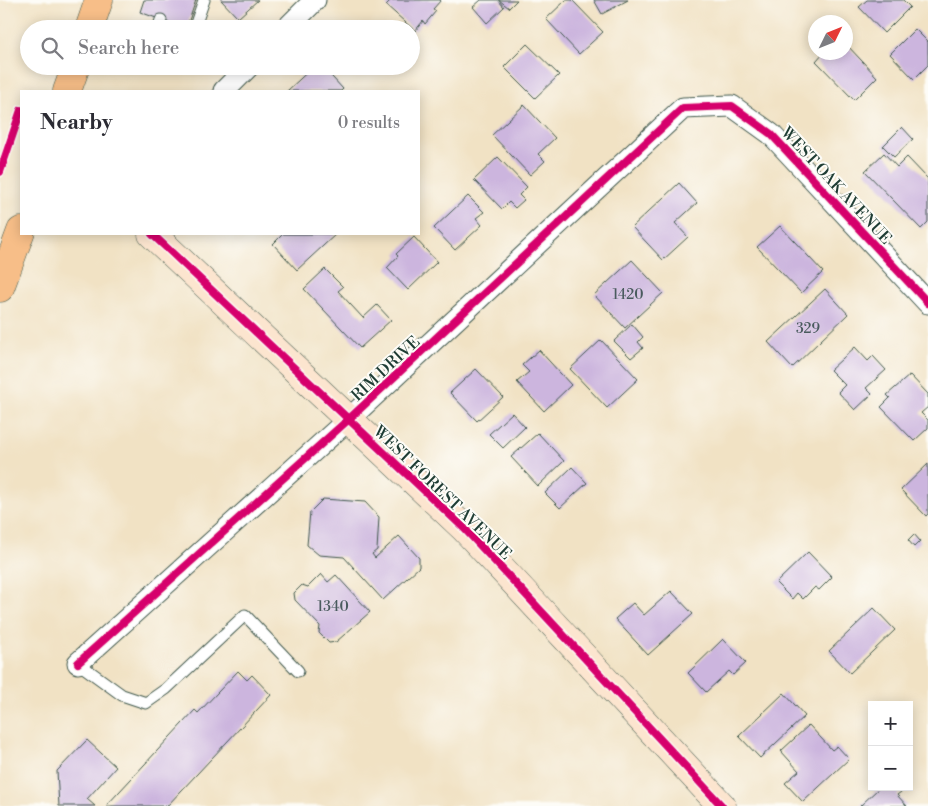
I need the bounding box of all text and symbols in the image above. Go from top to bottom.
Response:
north arrow [808,15,853,60]
search box [20,20,420,75]
icon: search [38,34,66,62]
text: Search here [78,36,179,60]
text: Nearby [40,110,113,136]
text: 0 results [338,113,400,133]
street label: WEST OAK AVENUE [776,122,896,249]
house number: 1420 [612,286,644,304]
house number: 329 [796,320,820,338]
street label: RIM DRIVE [347,332,424,406]
street label: WEST FOREST AVENUE [368,421,516,564]
house number: 1340 [317,598,349,616]
map controls [868,701,913,791]
button: + [868,701,913,746]
button: − [868,746,913,791]

